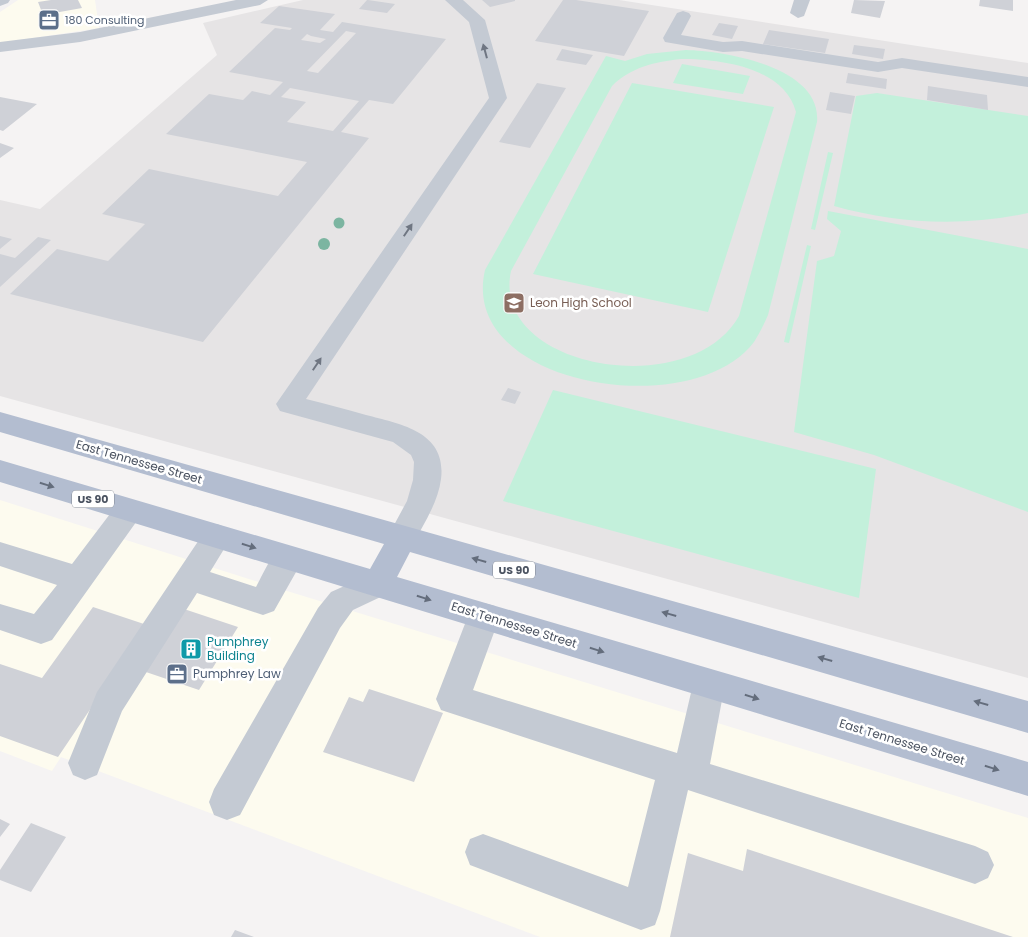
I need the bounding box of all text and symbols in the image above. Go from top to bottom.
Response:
office icon: 180 Consulting [37,8,61,32]
place label: 180 Consulting [65,12,145,28]
one-way arrow [481,44,489,59]
one-way arrow [403,223,413,236]
school or university icon: Leon High School [502,291,526,315]
place label: Leon High School [530,294,632,311]
one-way arrow [312,357,322,371]
street label: East Tennessee Street [74,435,204,488]
one-way arrow [39,481,54,489]
road number: US 90 [72,490,114,508]
one-way arrow [242,542,257,550]
one-way arrow [471,555,486,563]
road number: US 90 [493,562,535,578]
one-way arrow [417,595,432,603]
street label: East Tennessee Street [449,597,579,652]
one-way arrow [661,610,676,618]
place label: Pumphrey Building [207,633,269,664]
building icon: Pumphrey Building [179,637,203,661]
one-way arrow [589,647,604,655]
one-way arrow [817,654,832,662]
office icon: Pumphrey Law [165,662,189,686]
place label: Pumphrey Law [193,665,281,682]
one-way arrow [745,693,760,701]
one-way arrow [974,699,989,707]
street label: East Tennessee Street [837,714,967,769]
one-way arrow [984,765,999,773]

